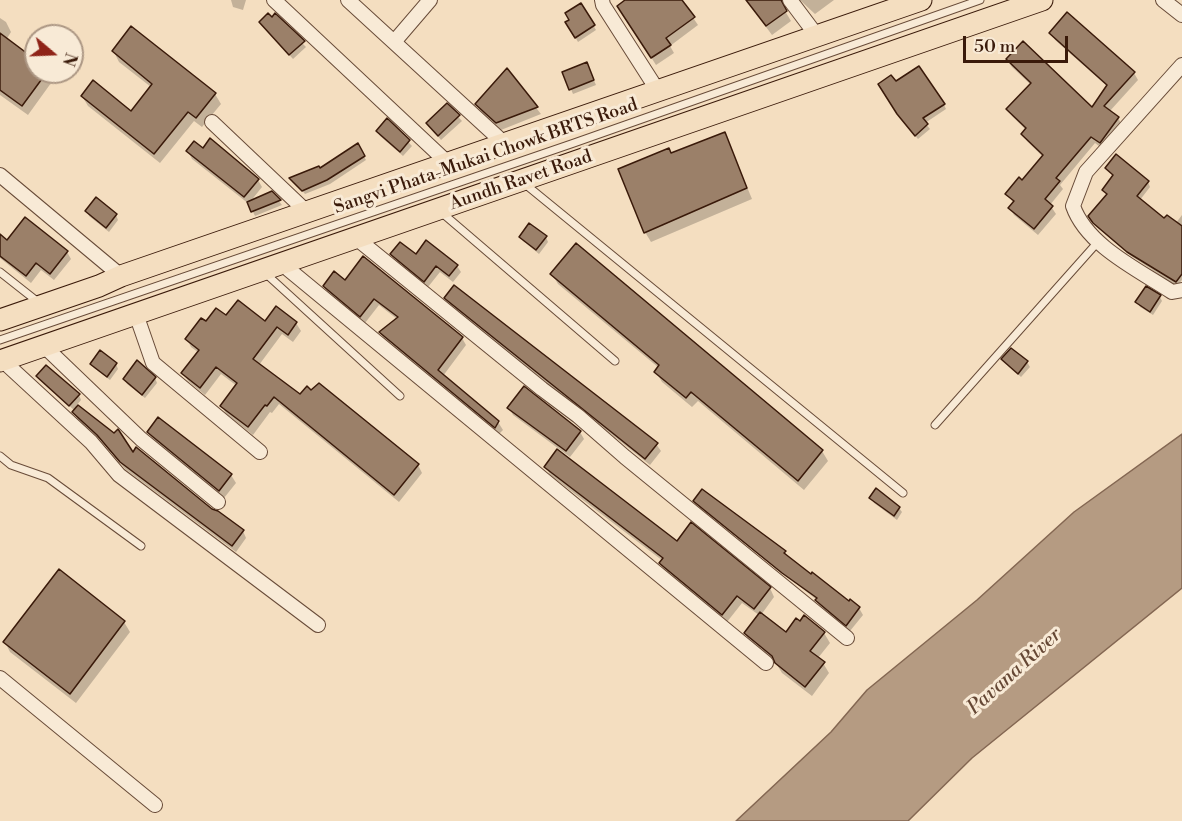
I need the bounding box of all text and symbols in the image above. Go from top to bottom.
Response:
north arrow [24,24,84,84]
scale bar [966,24,1071,62]
text: 50 m [974,35,1015,58]
text: N [58,50,81,68]
street label: Sangvi Phata-Mukai Chowk BRTS Road [331,95,641,219]
street label: Aundh Ravet Road [447,146,595,216]
water label: Pavana River [963,624,1067,720]

